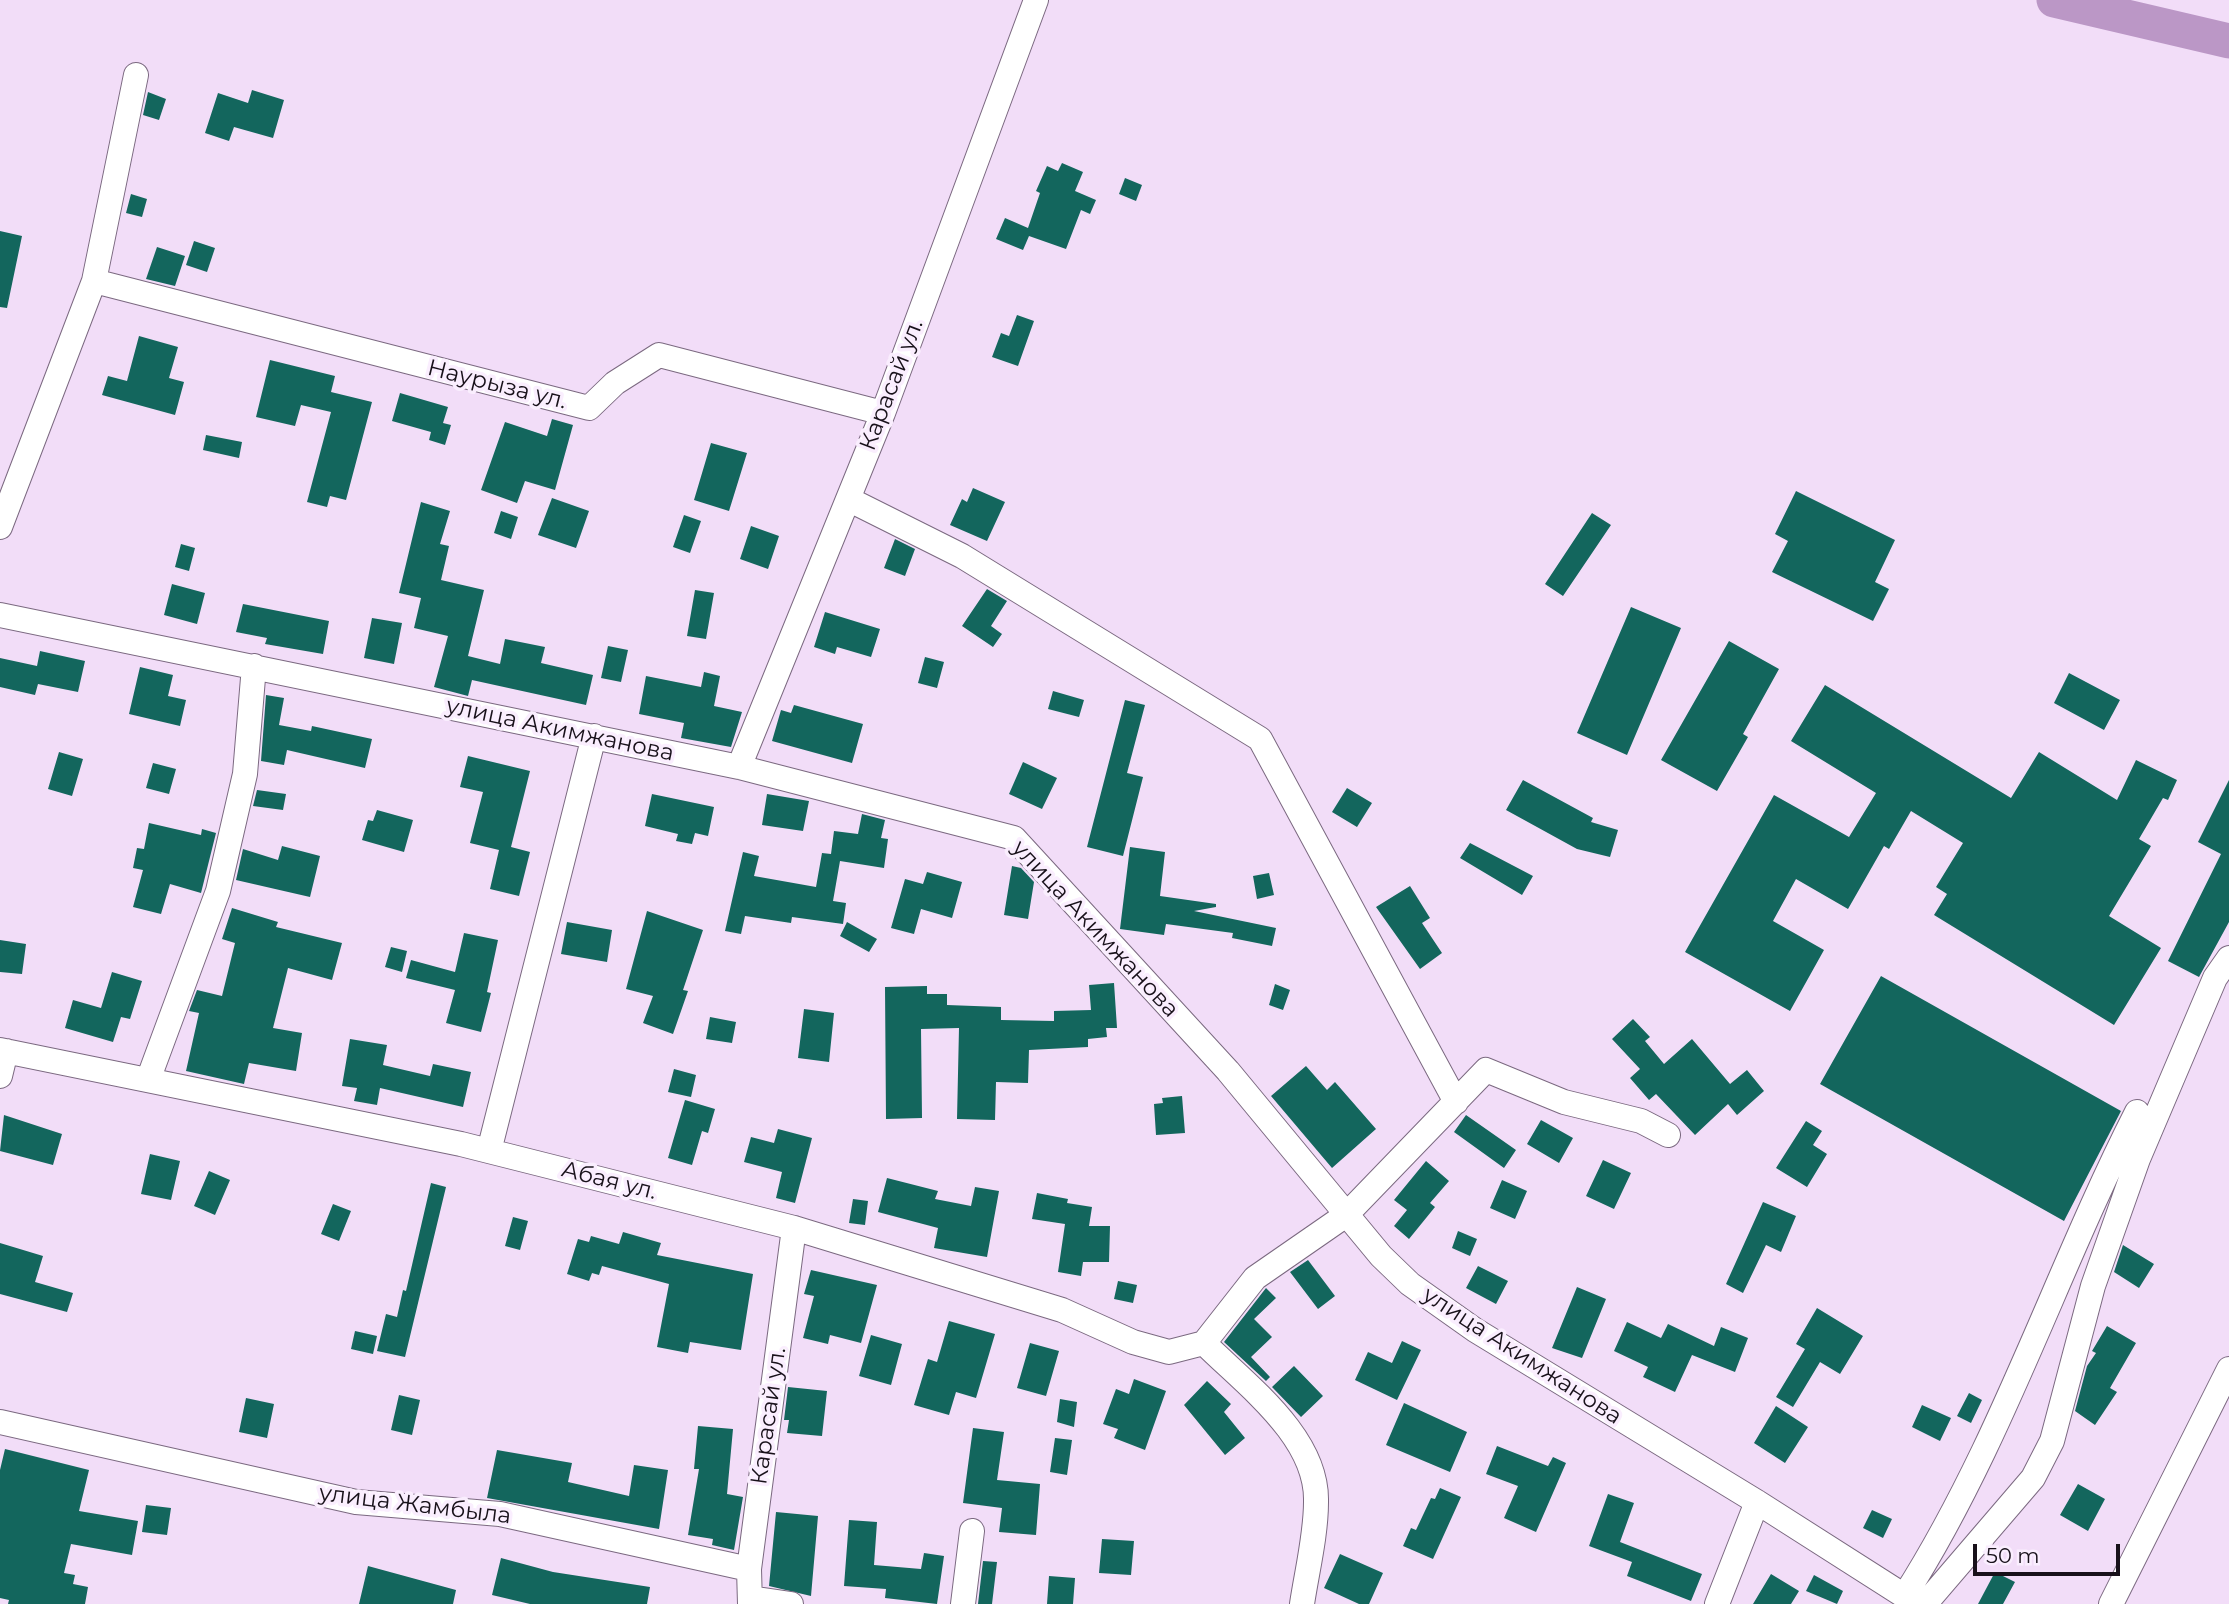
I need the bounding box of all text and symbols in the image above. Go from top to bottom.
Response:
street label: Карасай ул. [854,316,930,454]
street label: Наурыза ул. [425,354,569,416]
street label: улица Акимжанова [444,692,676,768]
street label: улица Акимжанова [1006,835,1184,1023]
street label: Абая ул. [559,1156,659,1206]
street label: улица Акимжанова [1417,1281,1627,1431]
street label: Карасай ул. [746,1346,792,1486]
street label: улица Жамбыла [317,1480,513,1530]
scale bar [1977,1530,2124,1574]
text: 50 m [1986,1543,2040,1568]

